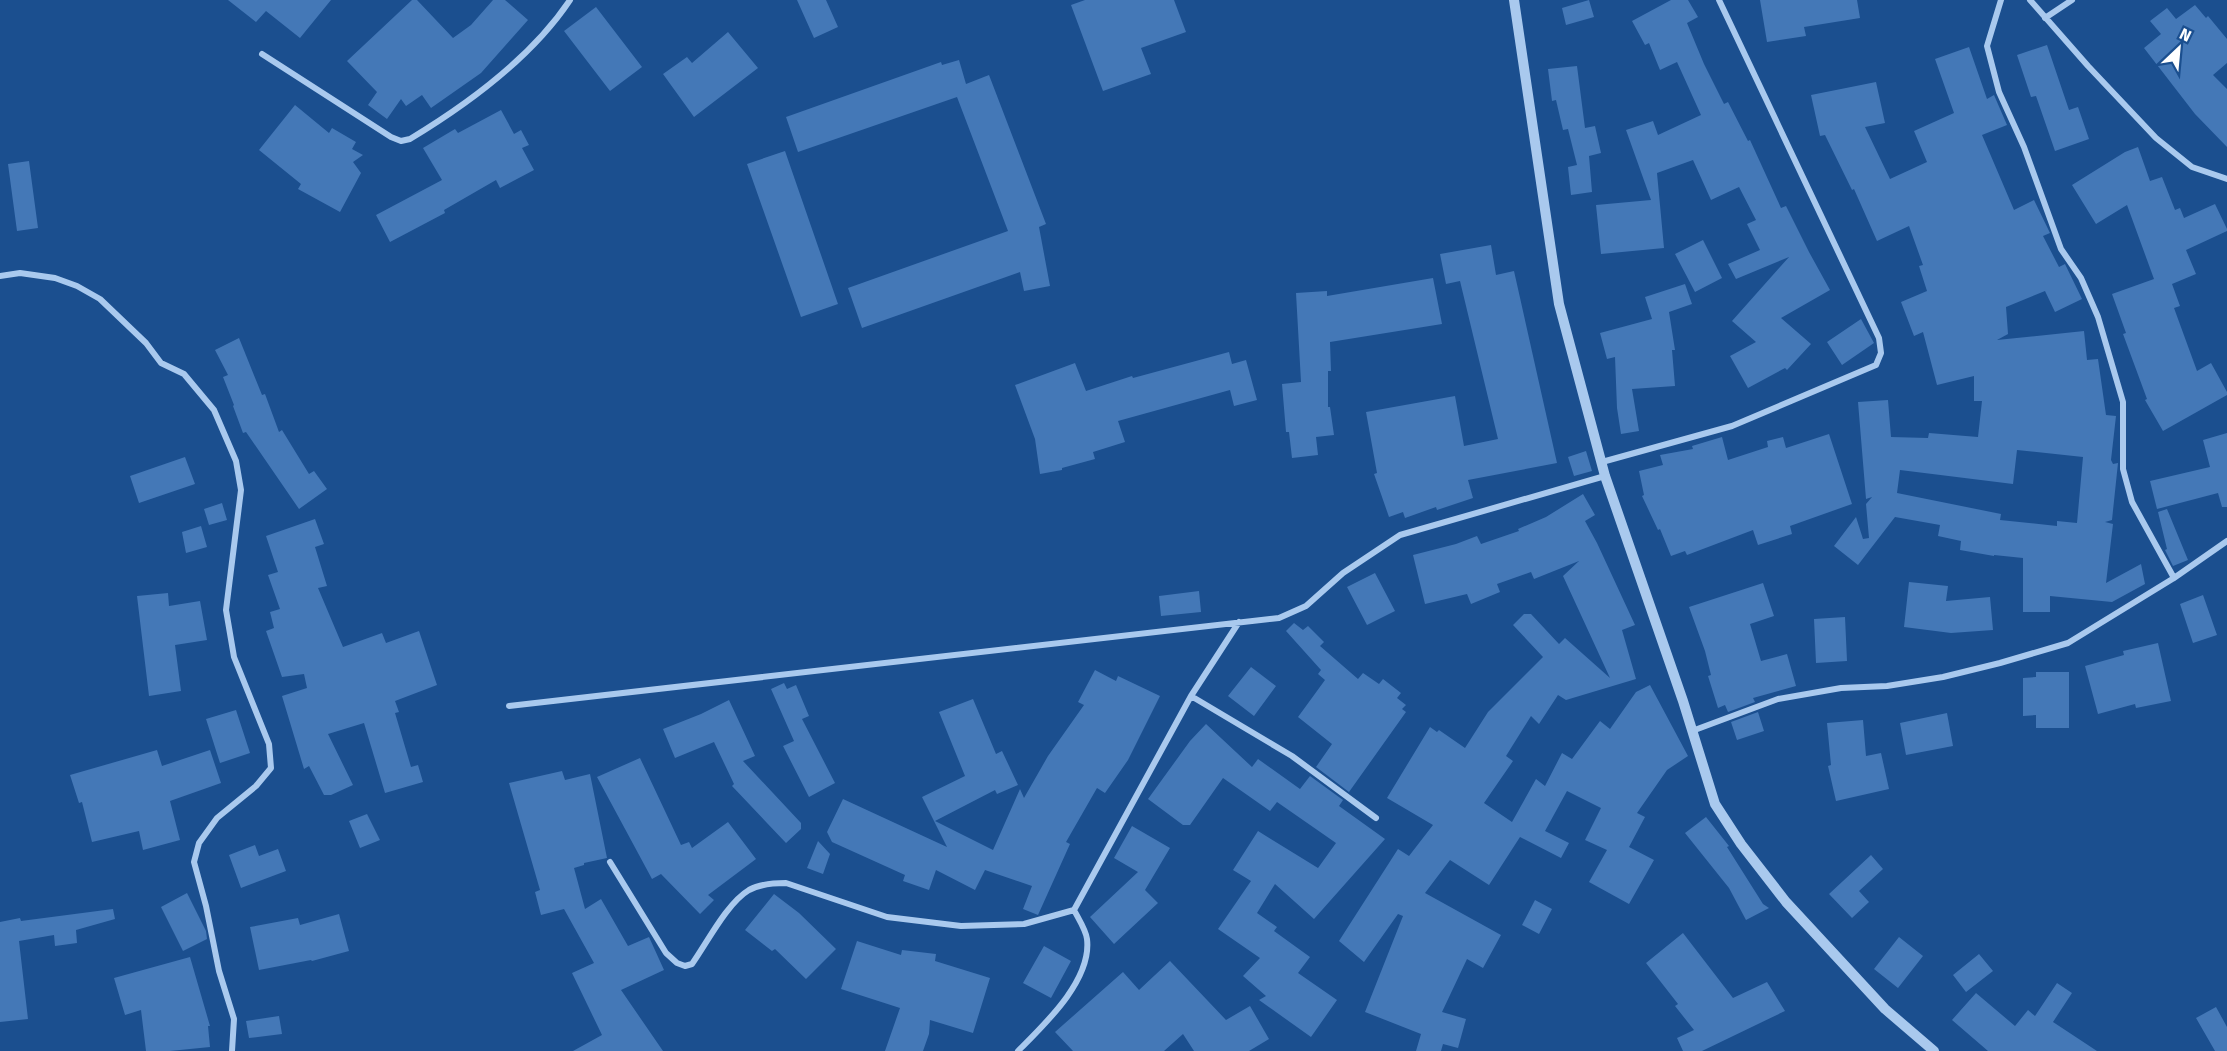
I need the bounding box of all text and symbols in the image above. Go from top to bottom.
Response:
north arrow [2149,18,2209,78]
text: N [2176,24,2194,46]

